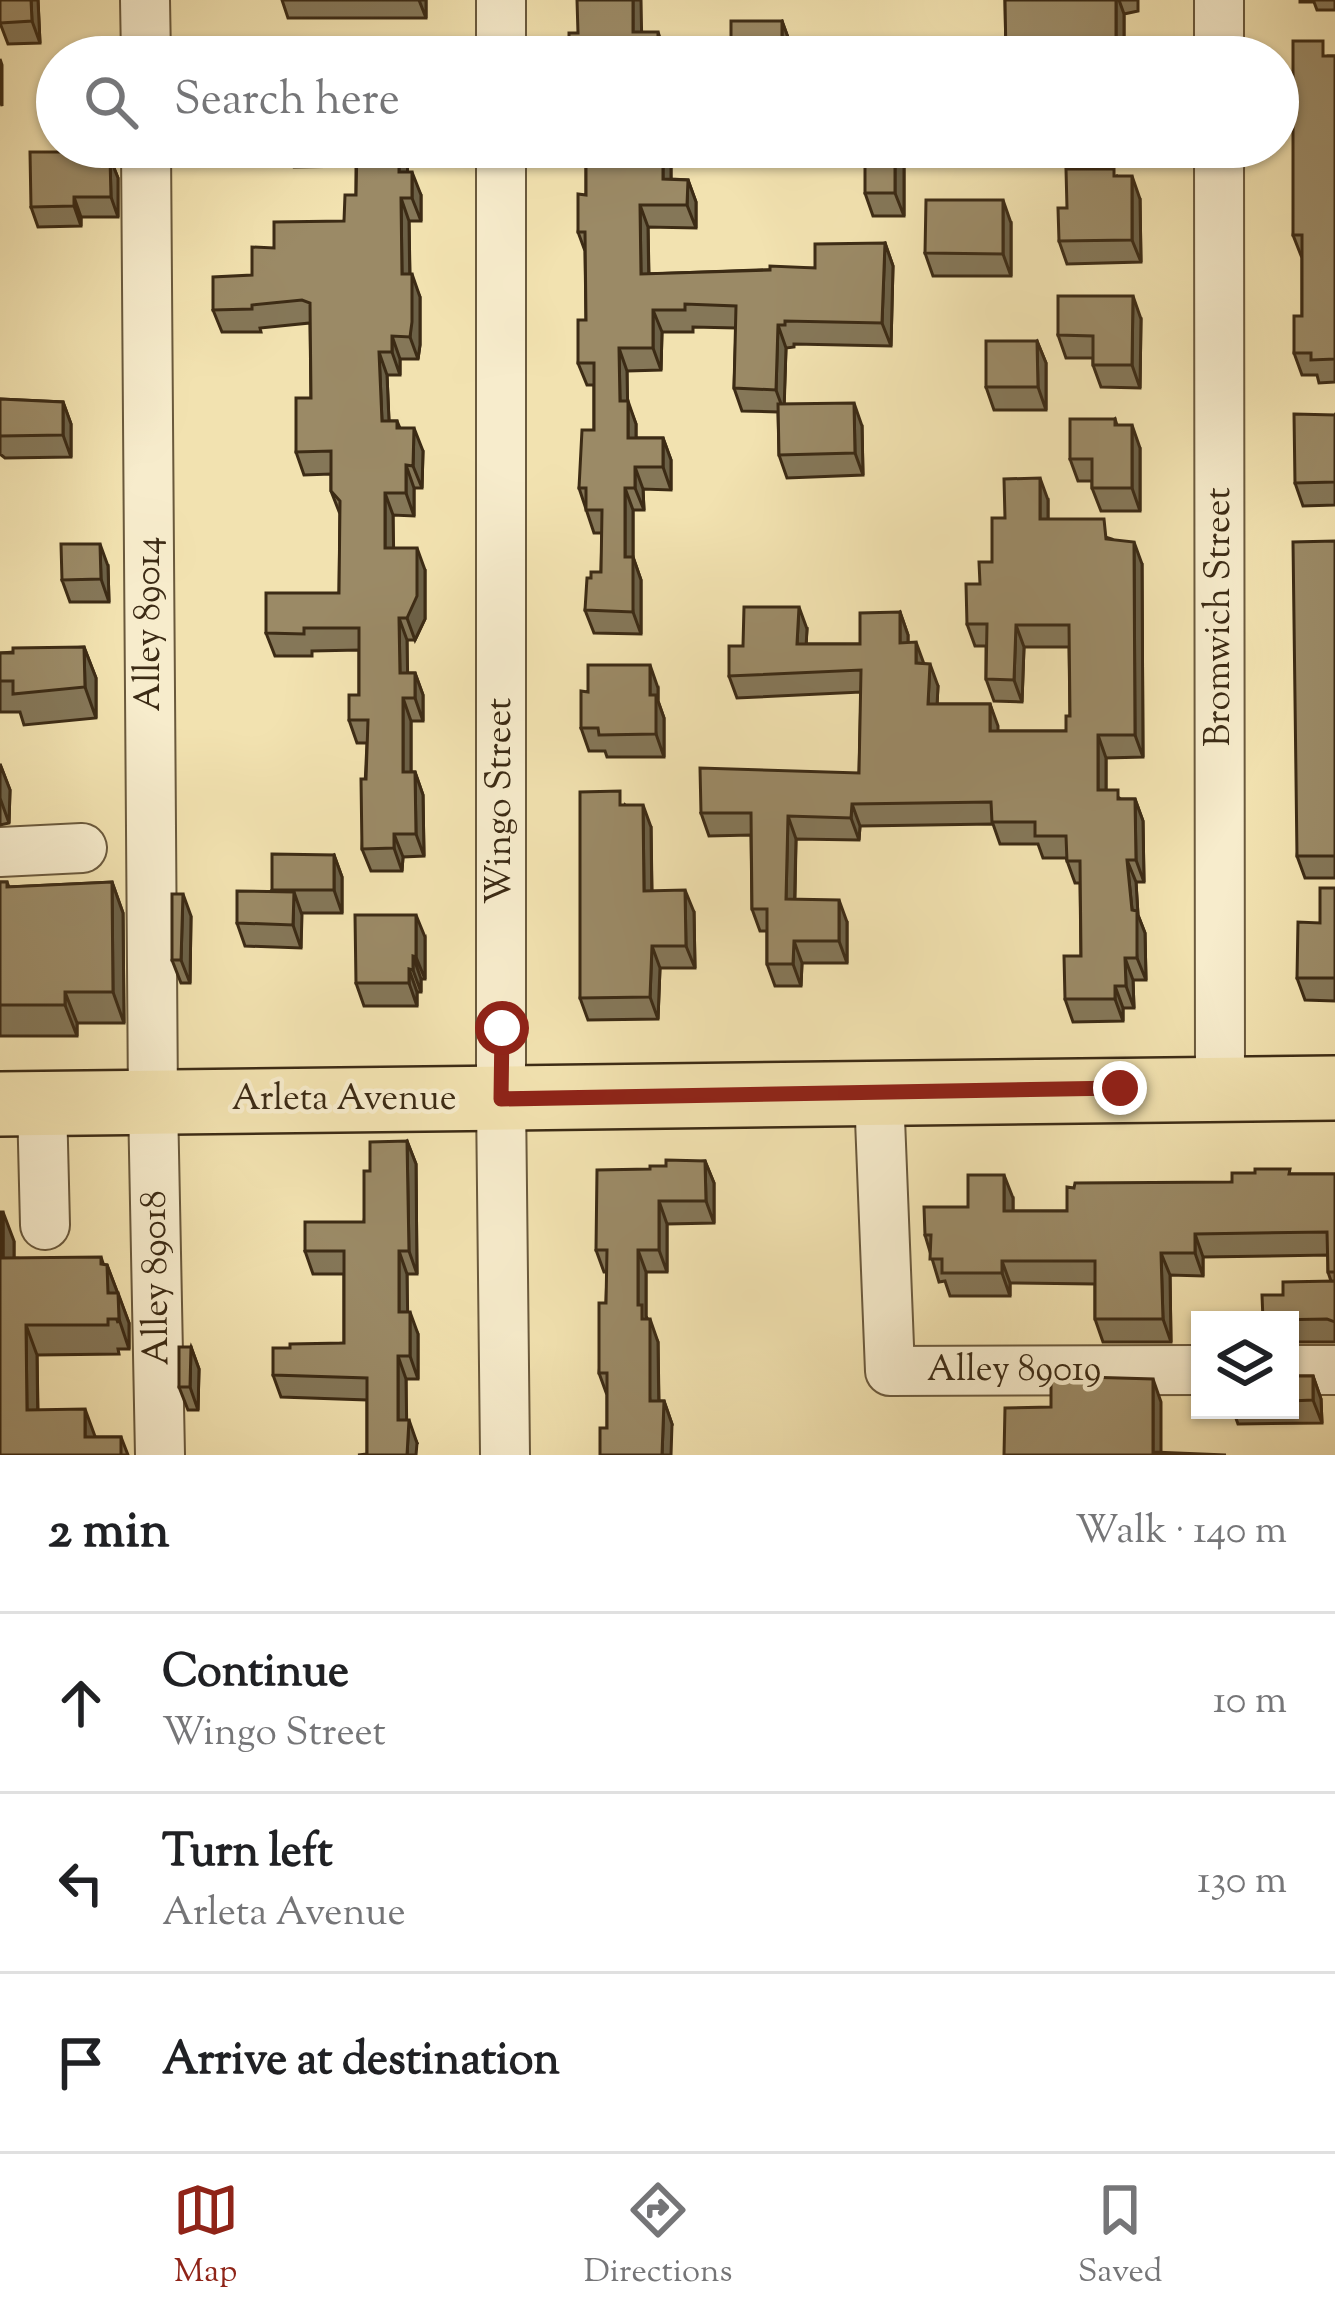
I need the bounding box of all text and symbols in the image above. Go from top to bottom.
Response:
search box [36,36,1299,168]
icon: search [78,69,144,135]
text: Search here [174,70,400,135]
street label: Bromwich Street [1194,487,1246,747]
street label: Alley 89014 [124,536,176,712]
street label: Wingo Street [475,698,527,904]
route start [475,1001,529,1055]
route end [1093,1061,1147,1115]
street label: Arleta Avenue [232,1074,456,1126]
street label: Alley 89018 [129,1190,185,1366]
map controls [1191,1311,1299,1419]
button: layers [1191,1311,1299,1419]
street label: Alley 89019 [927,1345,1101,1397]
text: 2 min [48,1497,170,1570]
text: Walk · 140 m [1075,1505,1287,1561]
text: Continue [162,1642,349,1707]
icon: ahead [48,1670,114,1736]
text: 10 m [1213,1675,1287,1731]
text: Wingo Street [162,1707,386,1763]
text: Turn left [162,1822,333,1887]
icon: left [48,1850,114,1916]
text: 130 m [1197,1855,1287,1911]
text: Arleta Avenue [162,1887,406,1943]
icon: arrive [48,2030,114,2096]
text: Arrive at destination [162,2030,560,2095]
tab: Map [173,2177,239,2297]
tab: Directions [584,2177,733,2297]
tab: Saved [1078,2177,1162,2297]

